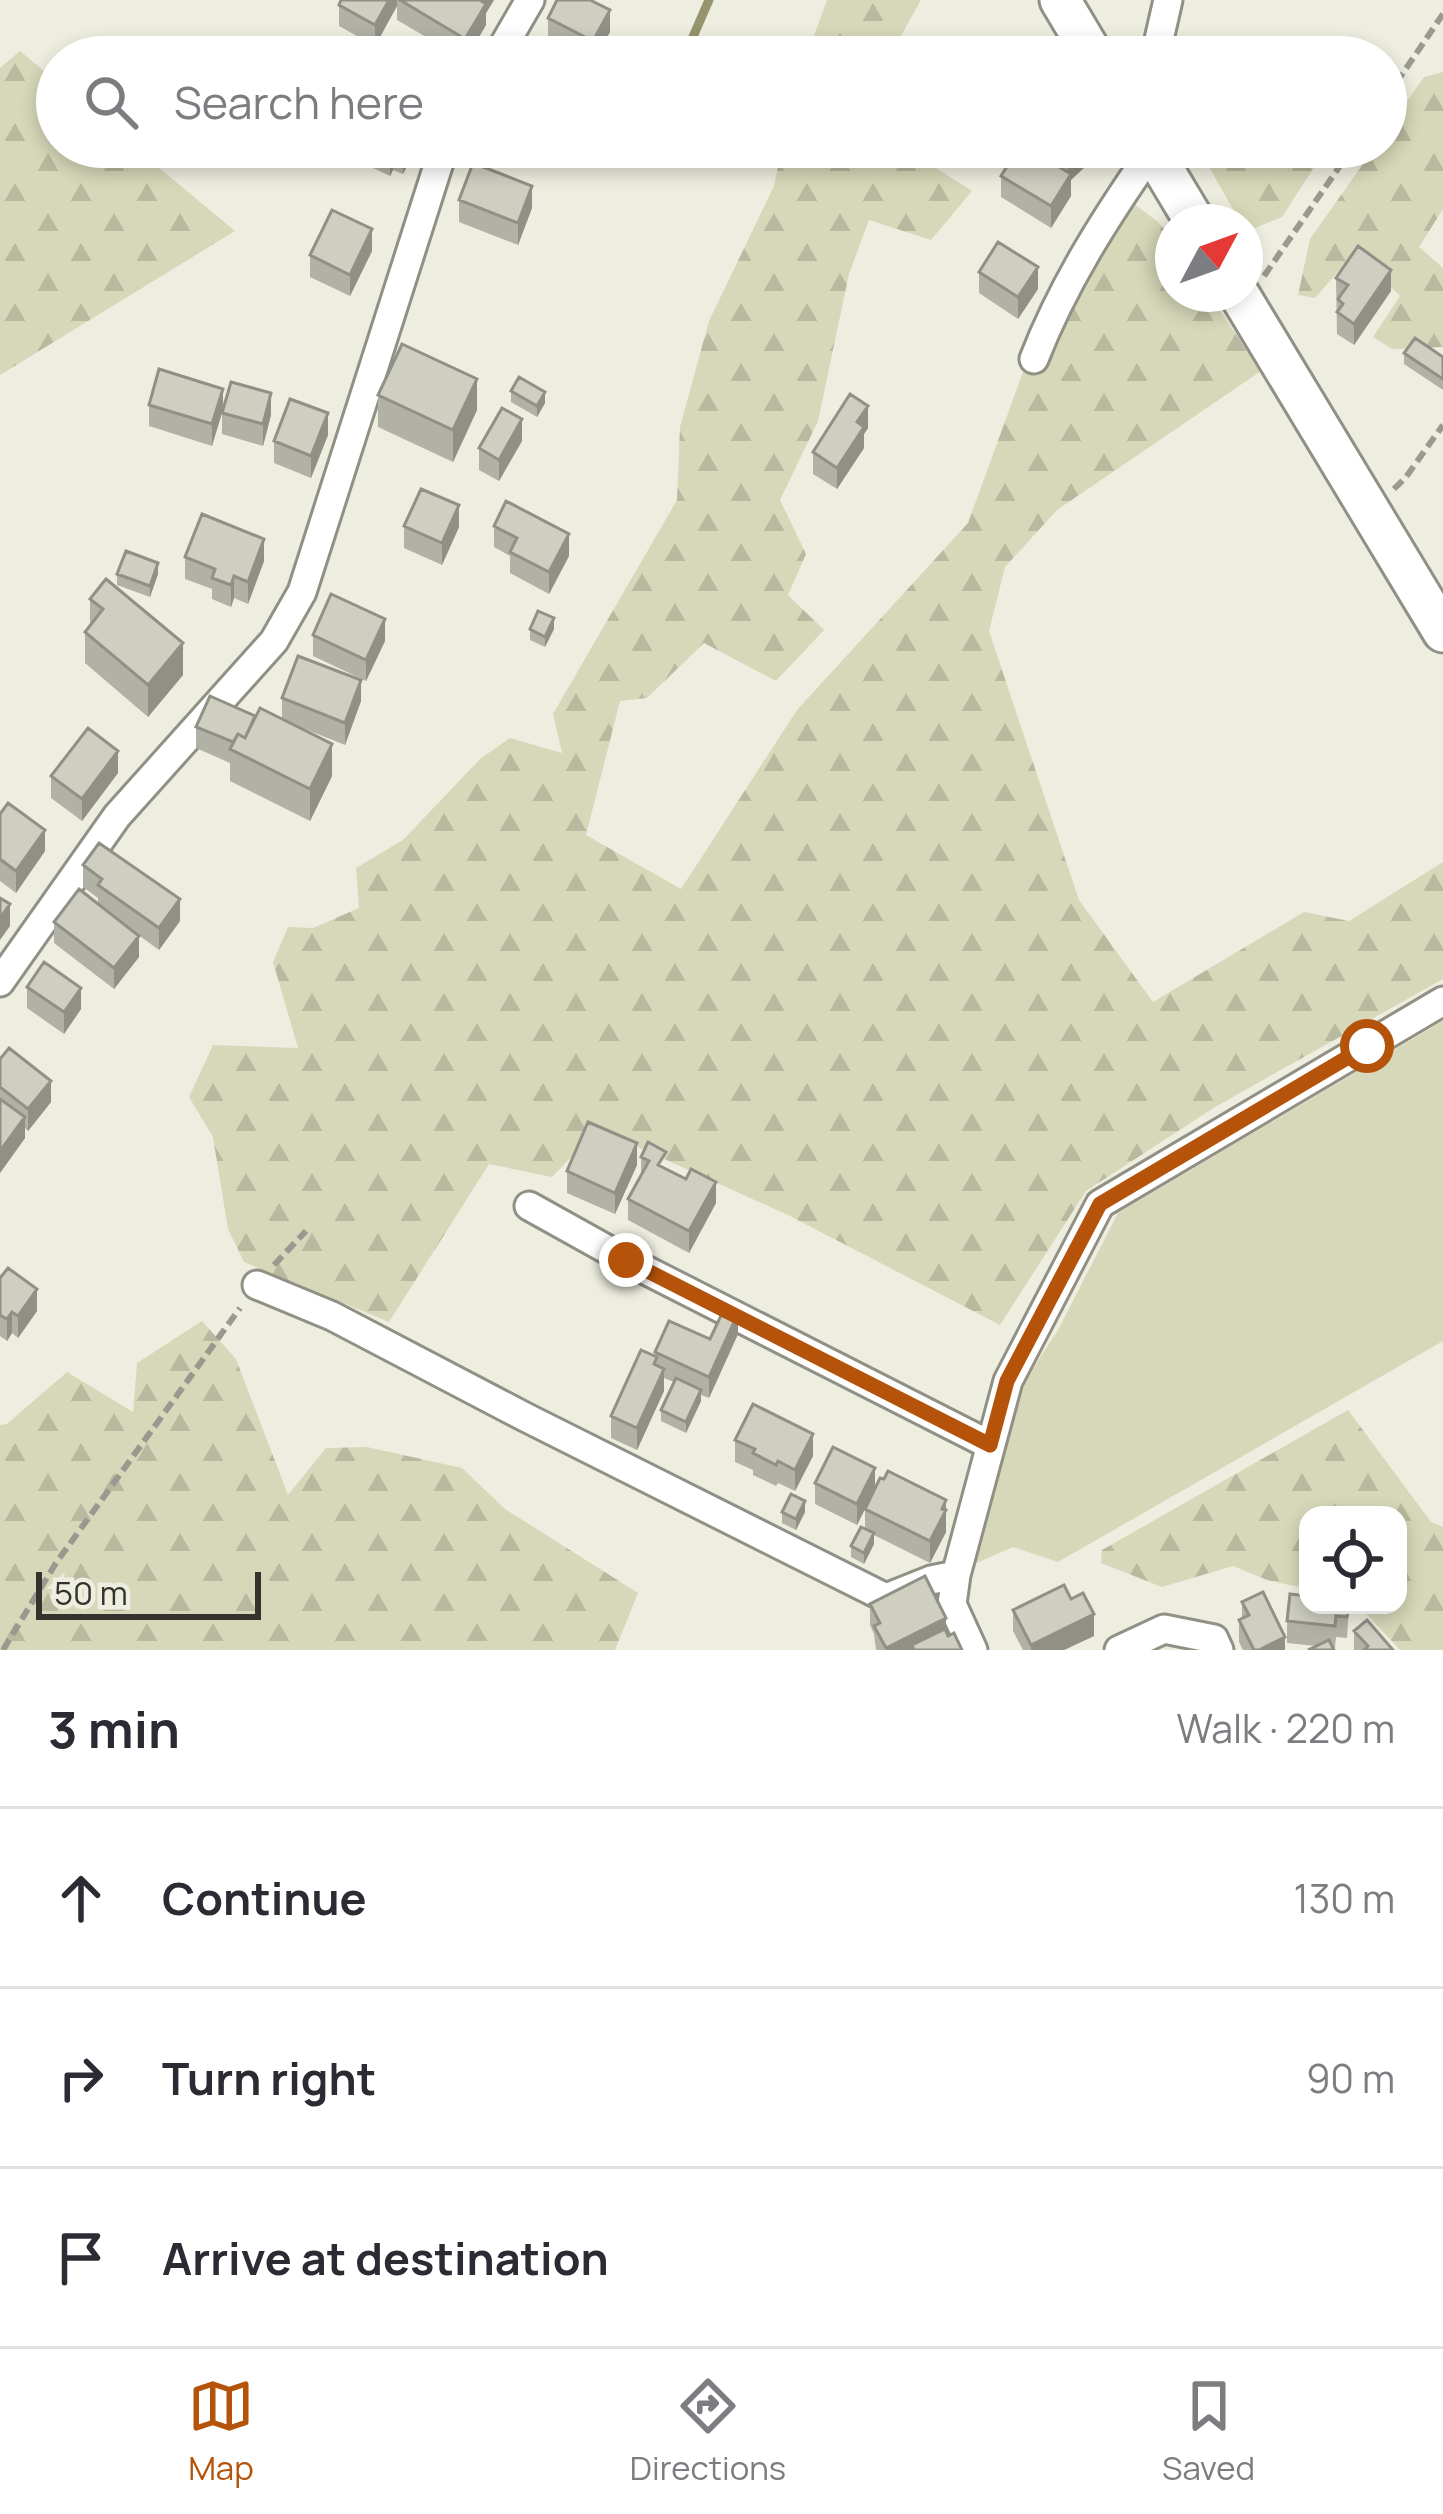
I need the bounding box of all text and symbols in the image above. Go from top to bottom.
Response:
search box [36,36,1407,168]
icon: search [78,69,144,135]
text: Search here [174,71,424,133]
north arrow [1155,204,1263,312]
route start [1340,1019,1394,1073]
route end [599,1233,653,1287]
map controls [1299,1506,1407,1614]
button: locate [1299,1506,1407,1614]
scale bar [36,1566,261,1619]
text: 50 m [54,1570,128,1615]
text: 3 min [48,1694,180,1763]
text: Walk · 220 m [1177,1701,1395,1755]
icon: ahead [48,1865,114,1931]
text: Continue [162,1867,367,1929]
text: 130 m [1294,1871,1395,1925]
icon: right [48,2045,114,2111]
text: Turn right [162,2047,376,2109]
text: 90 m [1306,2051,1395,2105]
icon: arrive [48,2225,114,2291]
text: Arrive at destination [162,2227,609,2289]
tab: Map [188,2373,254,2490]
tab: Directions [630,2373,786,2490]
tab: Saved [1162,2373,1255,2490]

